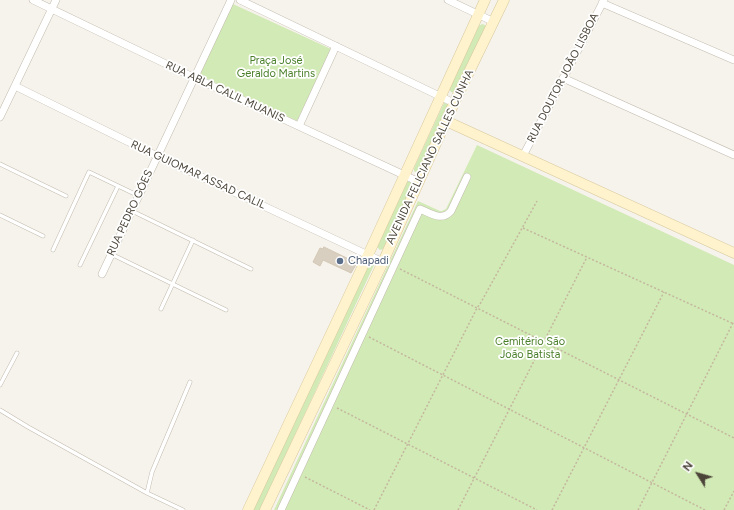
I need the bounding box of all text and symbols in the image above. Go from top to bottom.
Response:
street label: RUA DOUTOR JOÃO LISBOA [524,11,602,145]
park label: Praça José Geraldo Martins [237,54,315,80]
street label: RUA ABLA CALIL MUANIS [163,59,287,125]
street label: AVENIDA FELICIANO SALLES CUNHA [384,68,476,246]
street label: RUA GUIOMAR ASSAD CALIL [128,138,268,212]
street label: RUA PEDRO GÓES [104,168,156,258]
place label: Chapadi [348,254,389,268]
marker: Chapadi [335,256,345,266]
park label: Cemitério São João Batista [495,335,565,361]
north arrow [678,454,718,494]
text: N [680,459,696,474]

